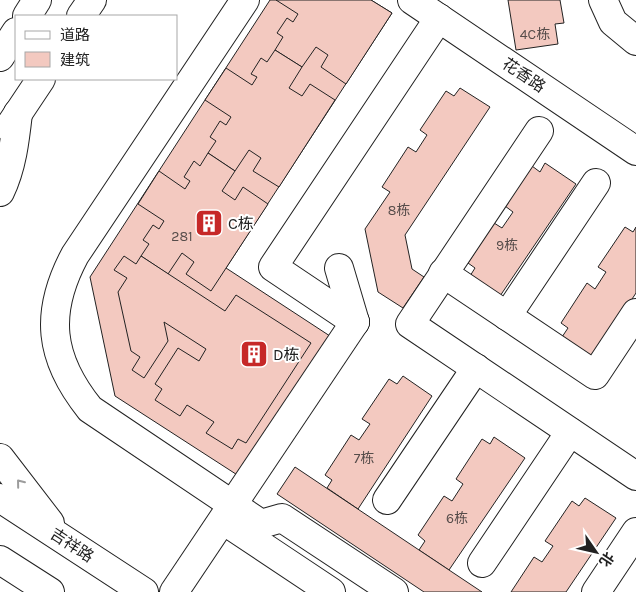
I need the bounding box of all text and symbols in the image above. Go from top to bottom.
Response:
legend [15,15,178,80]
text: 道路 [60,26,90,44]
house number: 4C栋 [520,26,550,43]
text: 建筑 [60,51,90,69]
street label: 花香路 [499,54,549,96]
house number: 8栋 [388,202,410,219]
building icon: C栋 [194,208,224,238]
place label: C栋 [228,214,254,233]
house number: 281 [171,228,193,245]
house number: 9栋 [496,237,518,254]
building icon: D栋 [239,339,269,369]
place label: D栋 [273,345,300,364]
house number: 7栋 [354,450,374,467]
one-way arrow [18,480,26,489]
house number: 6栋 [446,510,468,527]
street label: 吉祥路 [47,524,97,566]
north arrow [571,527,621,577]
text: 北 [595,548,617,570]

